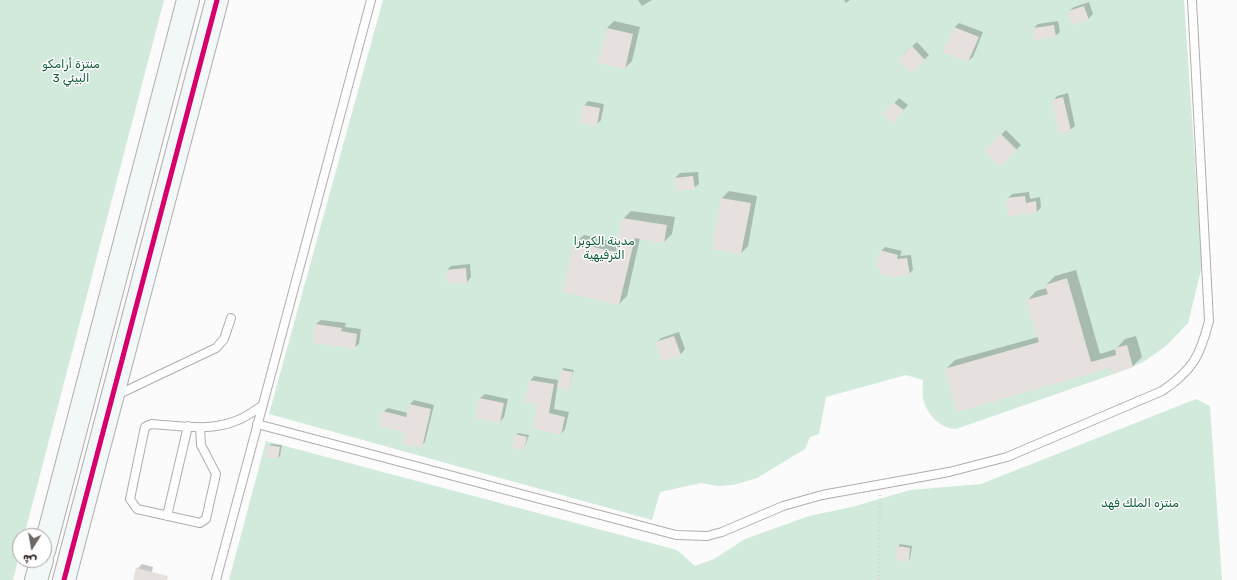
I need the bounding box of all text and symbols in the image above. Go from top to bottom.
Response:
park label: منتزة أرامكو البيئي 3 [42,58,100,86]
park label: مدينة الكوبرا الترفيهية [573,235,635,263]
park label: منتزه الملك فهد [1101,497,1179,511]
north arrow [12,528,52,568]
text: ش [22,552,38,567]

